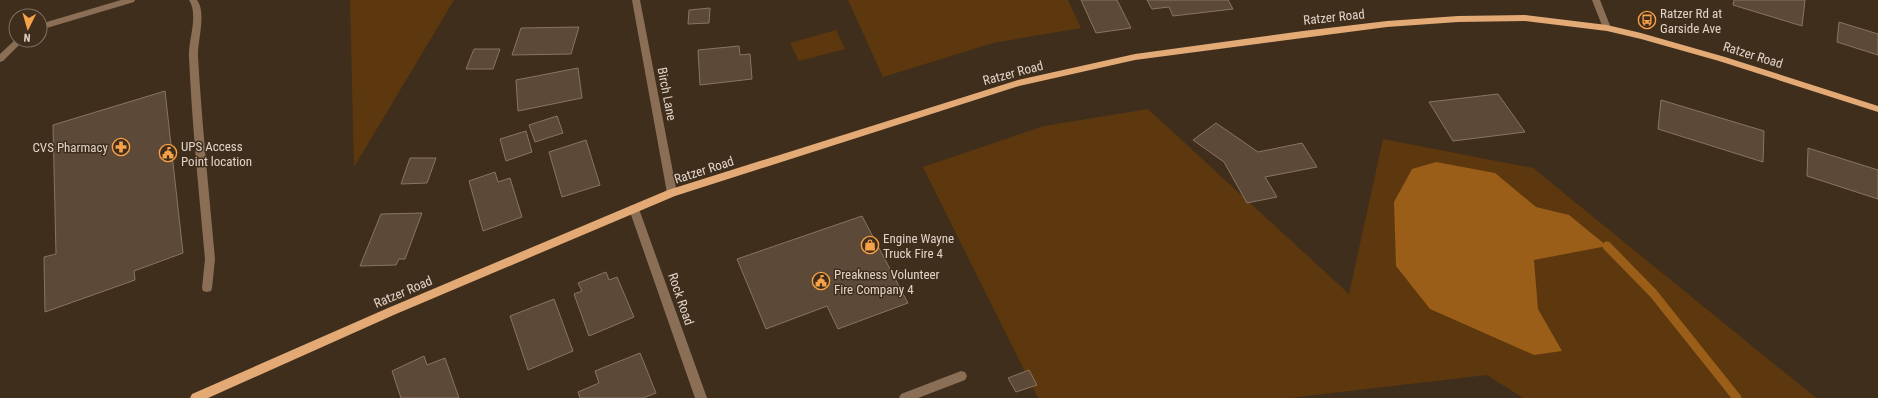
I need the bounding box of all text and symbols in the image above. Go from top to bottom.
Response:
street label: Ratzer Road [1303,6,1365,28]
place label: Ratzer Rd at Garside Ave [1660,6,1722,36]
north arrow [8,8,48,48]
bus stop icon: Ratzer Rd at Garside Ave [1637,10,1657,30]
text: N [23,31,31,44]
street label: Ratzer Road [1721,39,1785,71]
street label: Ratzer Road [981,58,1045,88]
street label: Birch Lane [654,66,680,122]
pharmacy icon: CVS Pharmacy [111,137,131,157]
place label: UPS Access Point location [181,139,252,169]
place label: CVS Pharmacy [33,140,109,155]
public building icon: UPS Access Point location [158,143,178,163]
street label: Ratzer Road [672,153,736,187]
place label: Engine Wayne Truck Fire 4 [883,231,954,261]
shop icon: Engine Wayne Truck Fire 4 [860,235,880,255]
place label: Preakness Volunteer Fire Company 4 [834,267,940,297]
street label: Rock Road [665,271,697,327]
public building icon: Preakness Volunteer Fire Company 4 [811,271,831,291]
street label: Ratzer Road [372,273,434,311]

